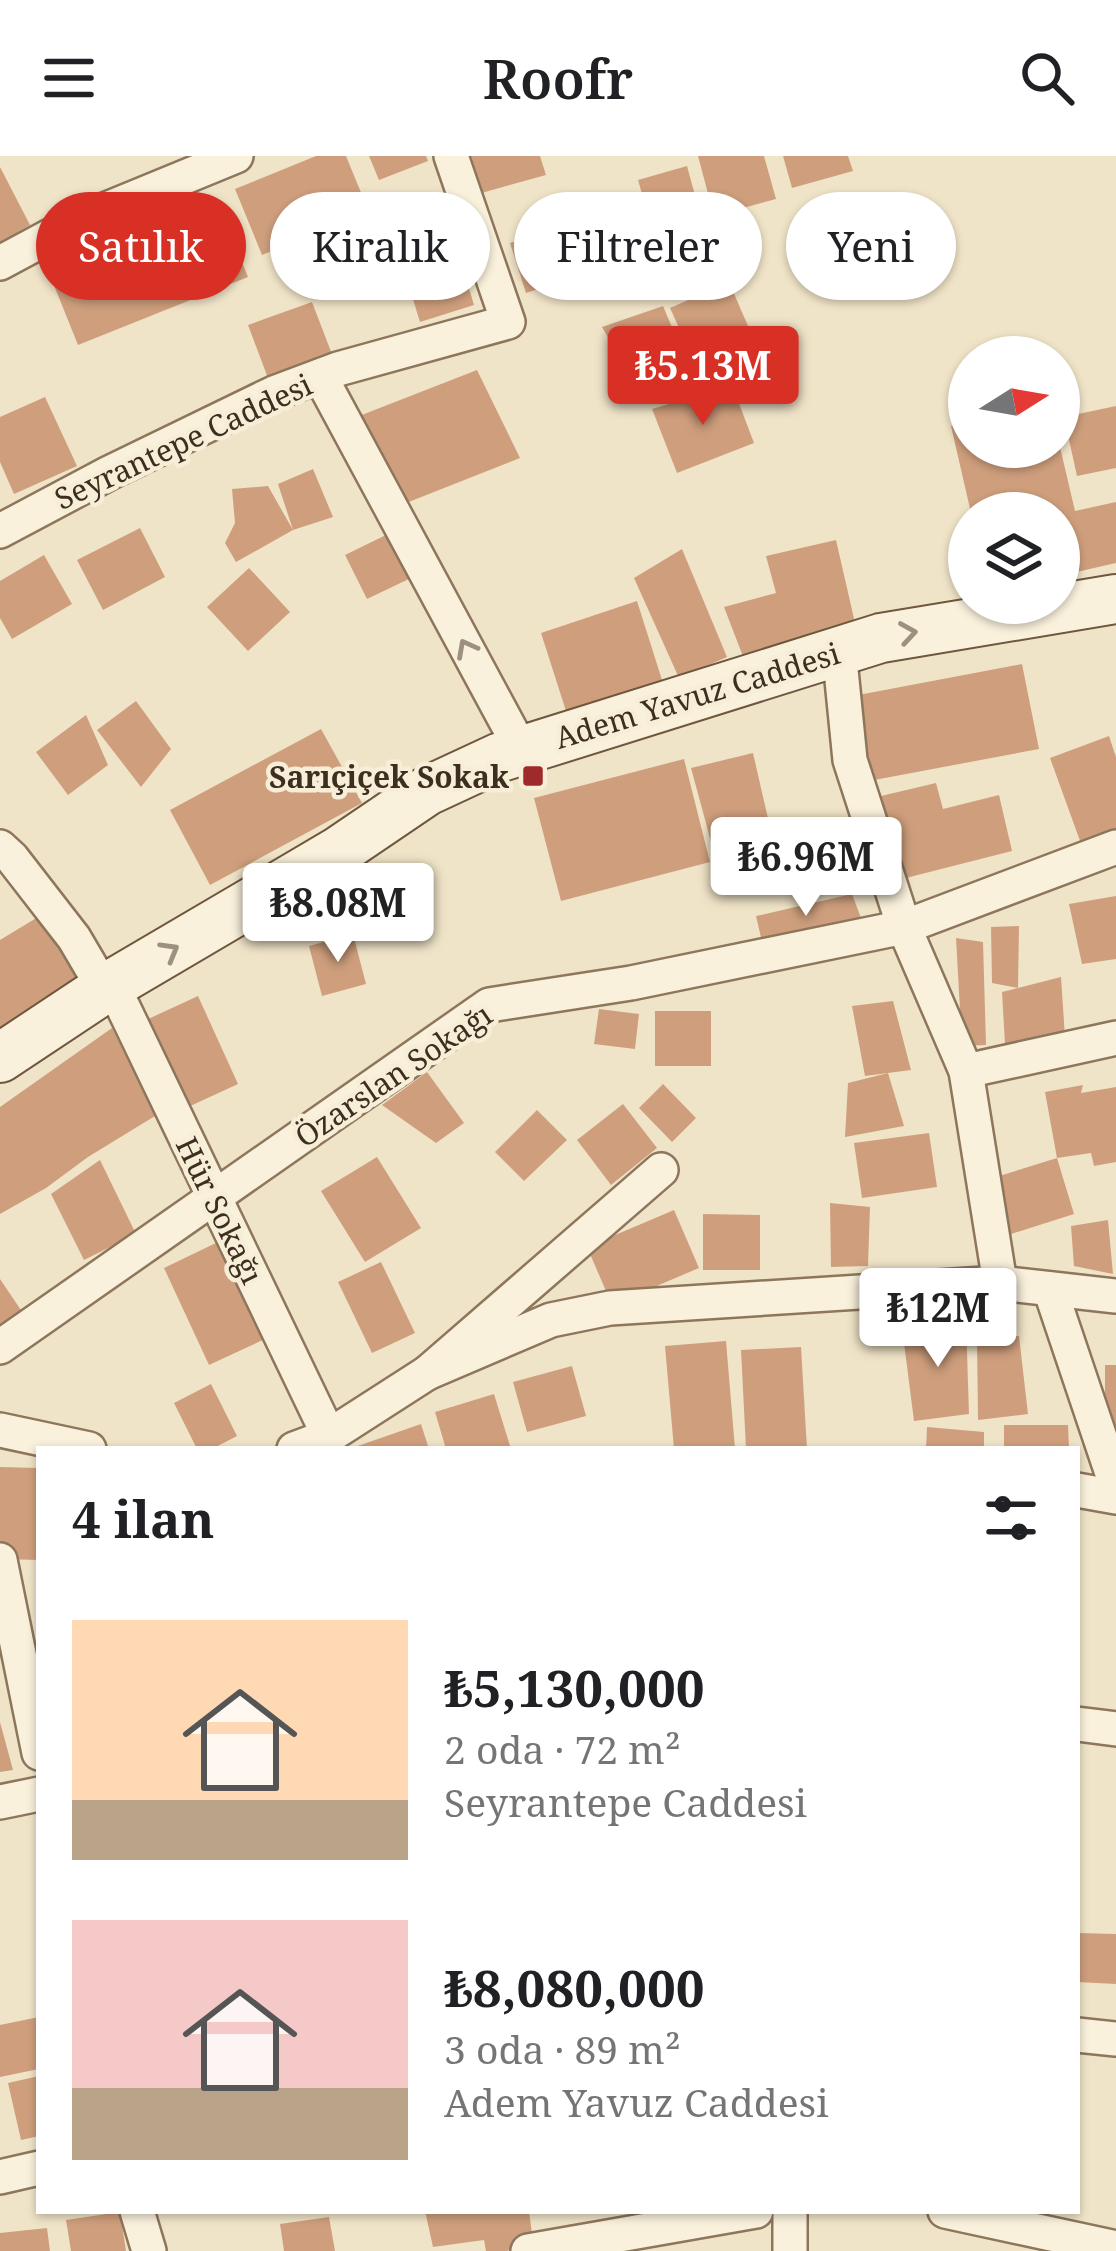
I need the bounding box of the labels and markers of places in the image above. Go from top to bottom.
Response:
pin: ₺5.13M [605,326,801,428]
place label: Sarıçiçek Sokak [269,756,510,797]
marker: Sarıçiçek Sokak [520,763,546,789]
pin: ₺6.96M [708,817,904,919]
pin: ₺8.08M [240,863,436,965]
pin: ₺12M [867,1268,1009,1370]

